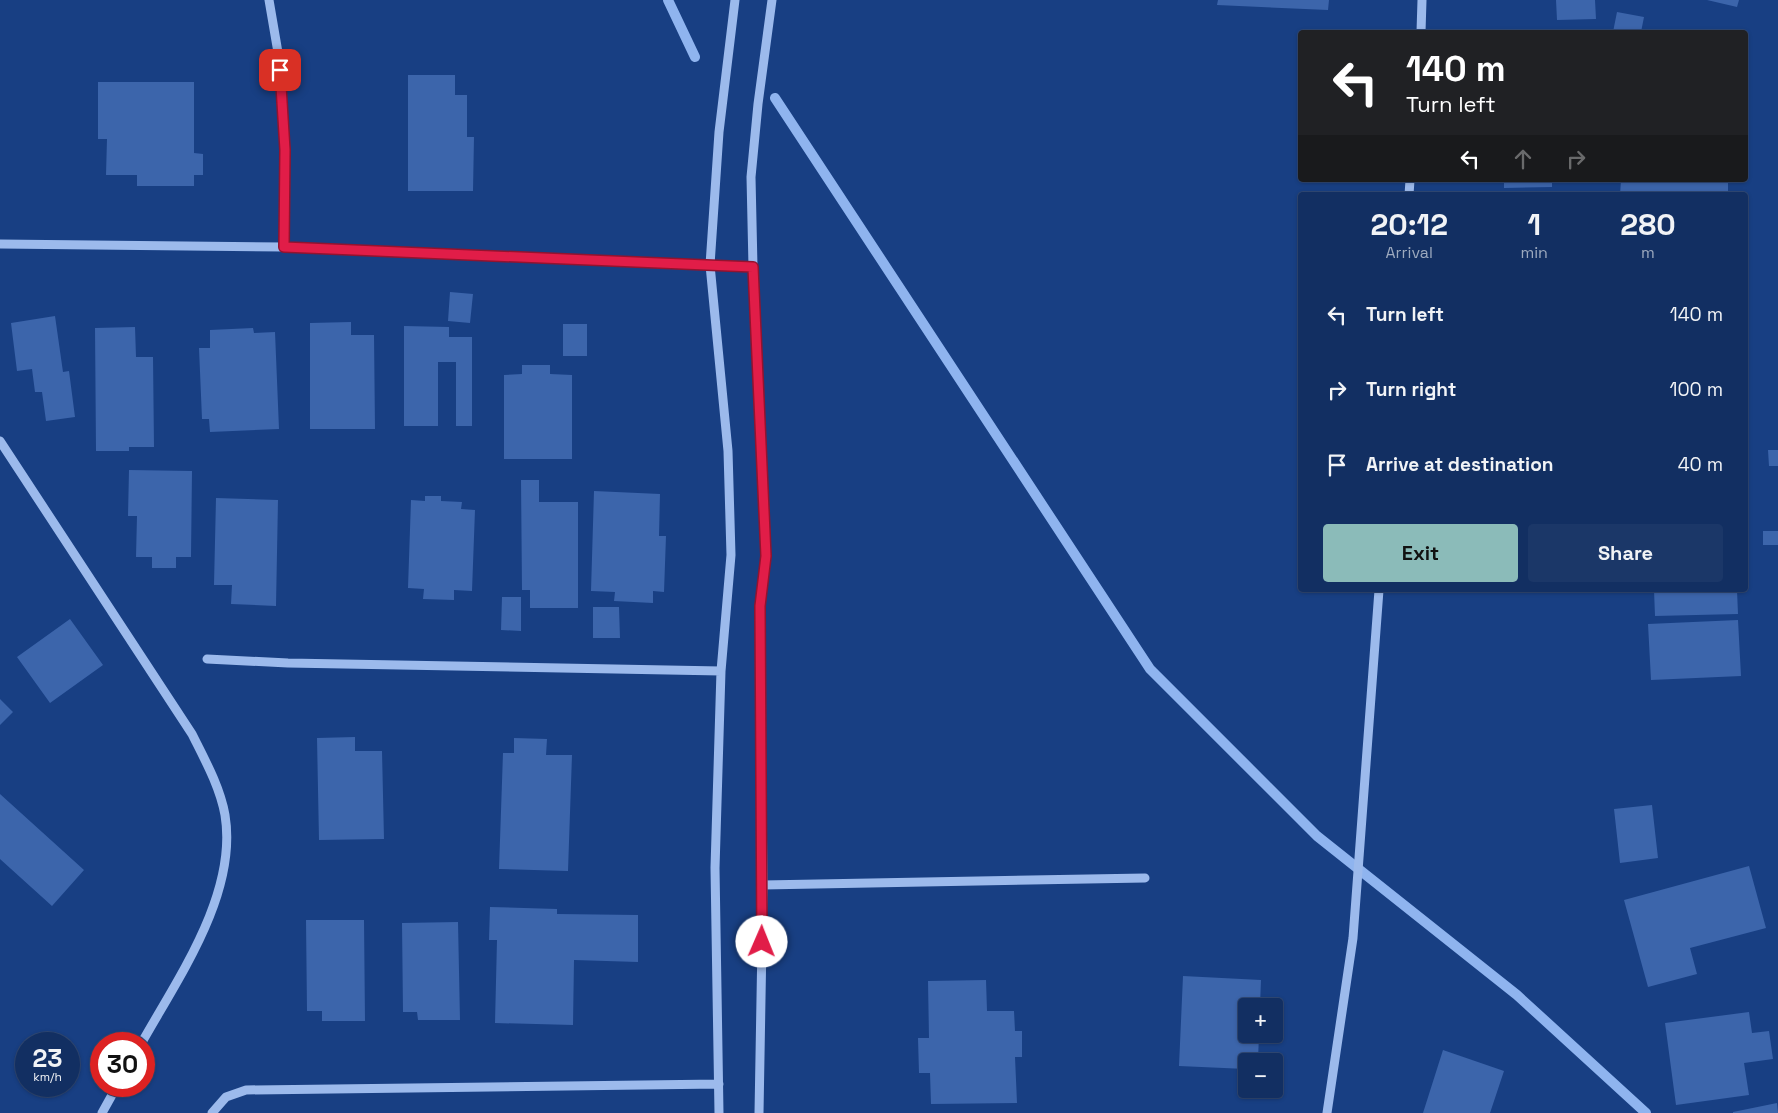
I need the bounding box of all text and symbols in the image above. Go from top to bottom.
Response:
text: 140 m [1406,47,1506,91]
pin [259,49,301,91]
icon: left [1323,50,1388,115]
icon: arrive [266,56,294,84]
text: Turn left [1406,90,1496,118]
icon: left [1456,145,1484,173]
icon: ahead [1509,145,1537,173]
icon: right [1562,145,1590,173]
text: 20:12 [1370,205,1448,244]
text: 1 [1527,205,1541,244]
text: 280 [1620,205,1676,244]
text: Arrival [1385,242,1433,263]
text: min [1520,242,1548,263]
text: m [1641,242,1655,263]
icon: left [1323,301,1351,329]
text: Turn left [1366,302,1444,327]
text: 140 m [1670,302,1723,327]
icon: right [1323,376,1351,404]
text: Turn right [1366,377,1456,402]
text: 100 m [1669,377,1723,402]
icon: arrive [1323,451,1351,479]
text: Arrive at destination [1366,452,1554,477]
text: 40 m [1678,452,1723,477]
button: Exit [1323,524,1518,582]
button: Share [1528,524,1723,582]
position arrow [735,915,787,967]
map controls [1238,998,1283,1098]
button: + [1238,998,1283,1043]
speed limit sign: 30 [90,1032,155,1097]
text: 23 [32,1042,63,1074]
button: − [1238,1053,1283,1098]
text: km/h [33,1069,62,1085]

